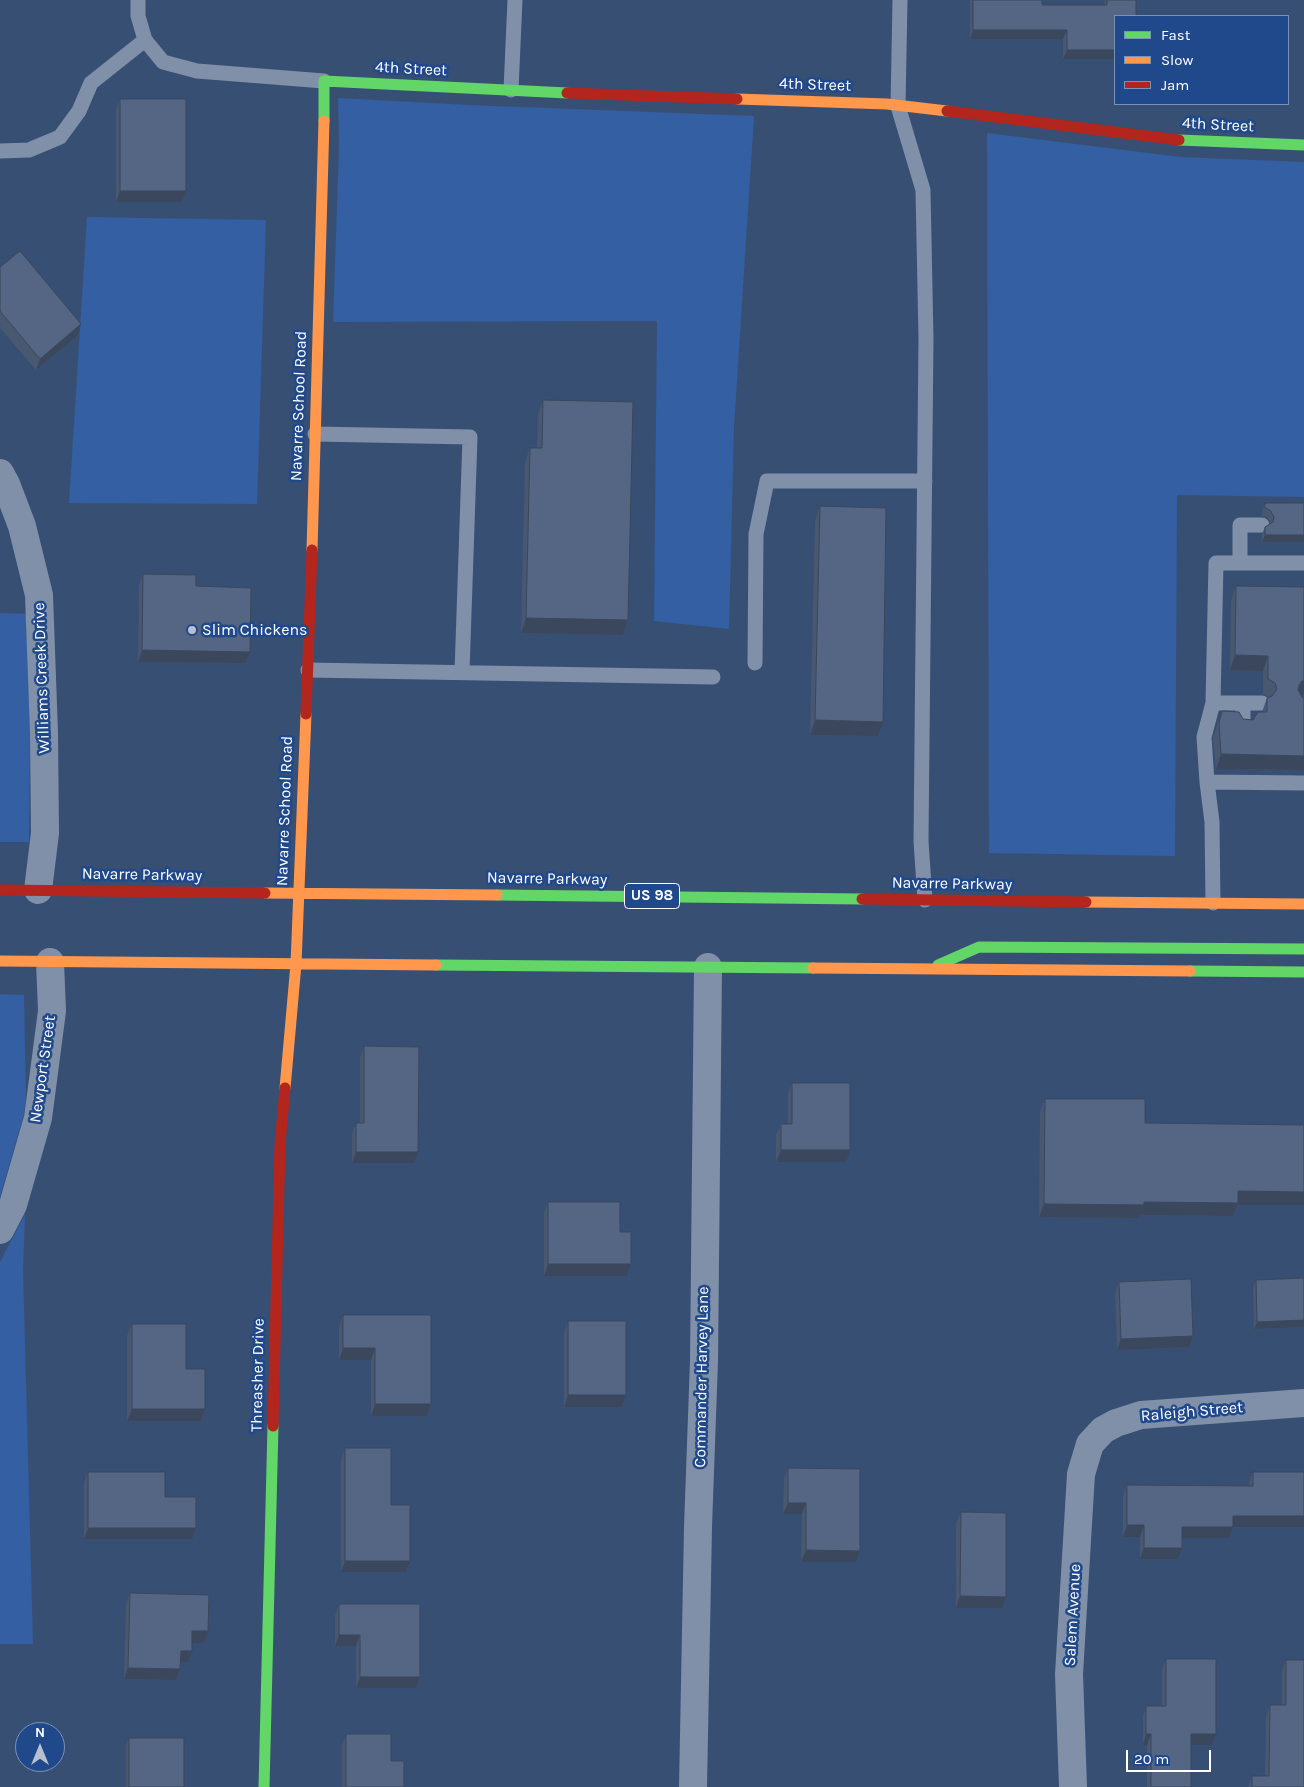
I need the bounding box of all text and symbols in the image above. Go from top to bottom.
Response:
legend [1114,15,1289,105]
text: Fast [1161,26,1190,44]
text: Slow [1161,51,1193,69]
street label: 4th Street [374,58,448,80]
street label: 4th Street [779,74,851,96]
text: Jam [1161,76,1189,94]
street label: 4th Street [1181,114,1255,136]
street label: Navarre School Road [287,331,311,481]
street label: Williams Creek Drive [30,602,54,754]
place label: Slim Chickens [202,620,307,640]
marker: Slim Chickens [186,624,198,636]
street label: Navarre School Road [273,736,297,886]
street label: Navarre Parkway [82,864,202,886]
street label: Navarre Parkway [487,868,607,890]
street label: Navarre Parkway [892,873,1012,895]
road number: US 98 [624,884,680,908]
street label: Newport Street [26,1014,60,1124]
street label: Commander Harvey Lane [691,1286,713,1468]
street label: Threasher Drive [247,1318,269,1432]
street label: Raleigh Street [1140,1398,1244,1426]
street label: Salem Avenue [1061,1563,1085,1667]
north arrow [15,1722,65,1772]
text: N [35,1724,45,1741]
scale bar [1129,1740,1214,1772]
text: 20 m [1134,1750,1169,1768]

